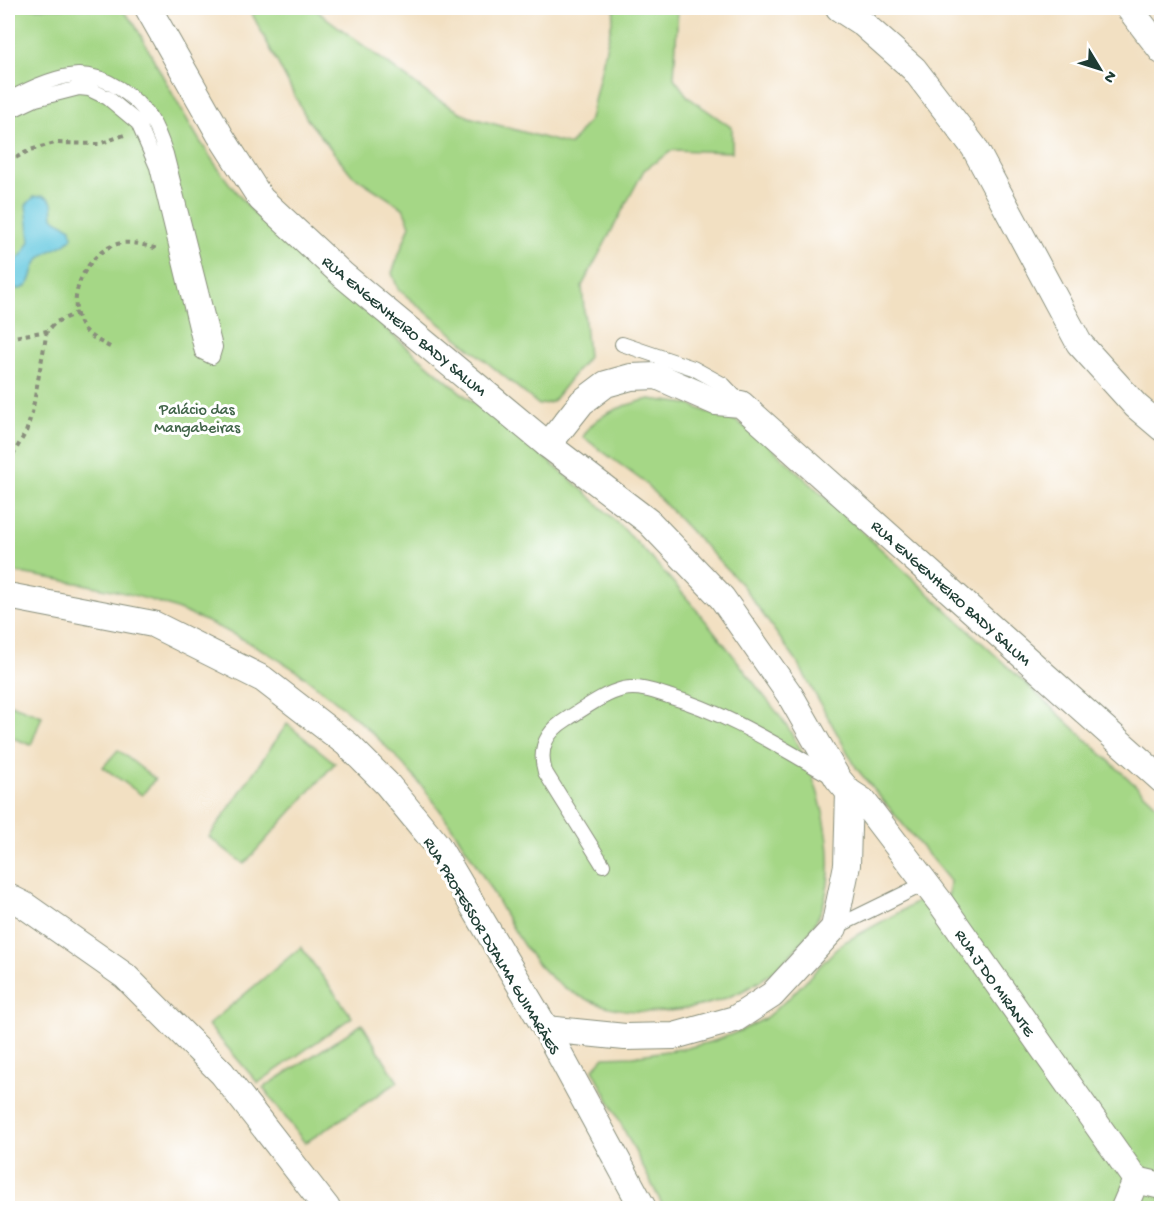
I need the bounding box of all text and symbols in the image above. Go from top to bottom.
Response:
north arrow [1070,39,1130,99]
text: N [1098,66,1120,86]
street label: RUA ENGENHEIRO BADY SALUM [317,253,490,403]
park label: Palácio das Mangabeiras [154,402,241,439]
street label: RUA ENGENHEIRO BADY SALUM [866,518,1034,672]
street label: RUA PROFESSOR DJALMA GUIMARÃES [417,834,564,1059]
street label: RUA J DO MIRANTE [949,927,1038,1042]

